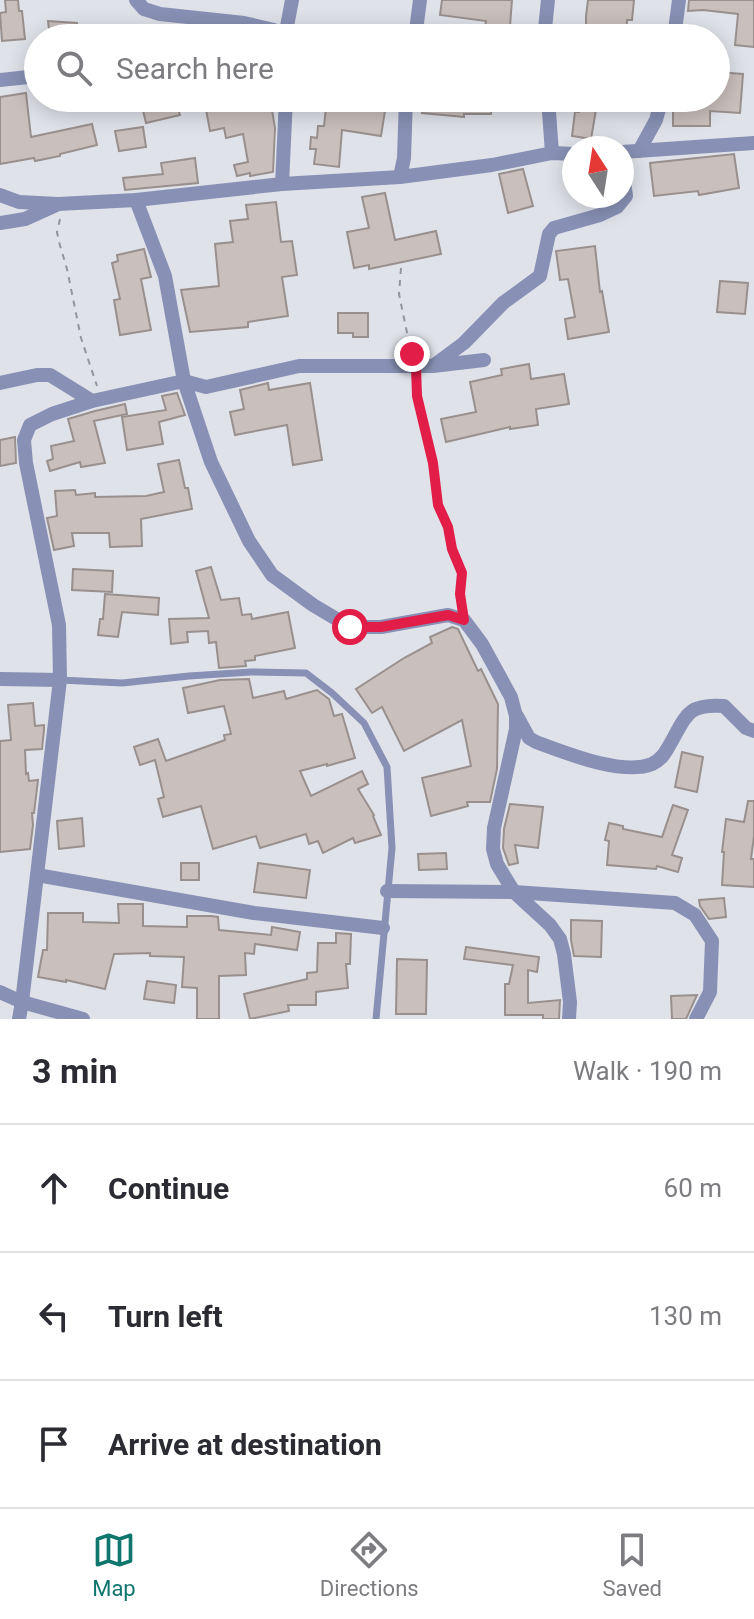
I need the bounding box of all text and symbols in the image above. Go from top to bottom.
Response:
search box [24,24,730,112]
icon: search [52,46,96,90]
text: Search here [116,51,274,86]
north arrow [562,136,634,208]
route end [394,336,430,372]
route start [332,609,368,645]
text: 3 min [32,1051,117,1091]
text: Walk · 190 m [573,1056,722,1086]
icon: ahead [32,1166,76,1210]
text: Continue [108,1171,229,1206]
text: 60 m [664,1173,722,1203]
icon: left [32,1294,76,1338]
text: Turn left [108,1299,223,1334]
text: 130 m [649,1301,722,1331]
icon: arrive [32,1422,76,1466]
text: Arrive at destination [108,1427,382,1462]
tab: Map [92,1528,136,1601]
tab: Directions [320,1528,419,1601]
tab: Saved [603,1528,662,1601]

